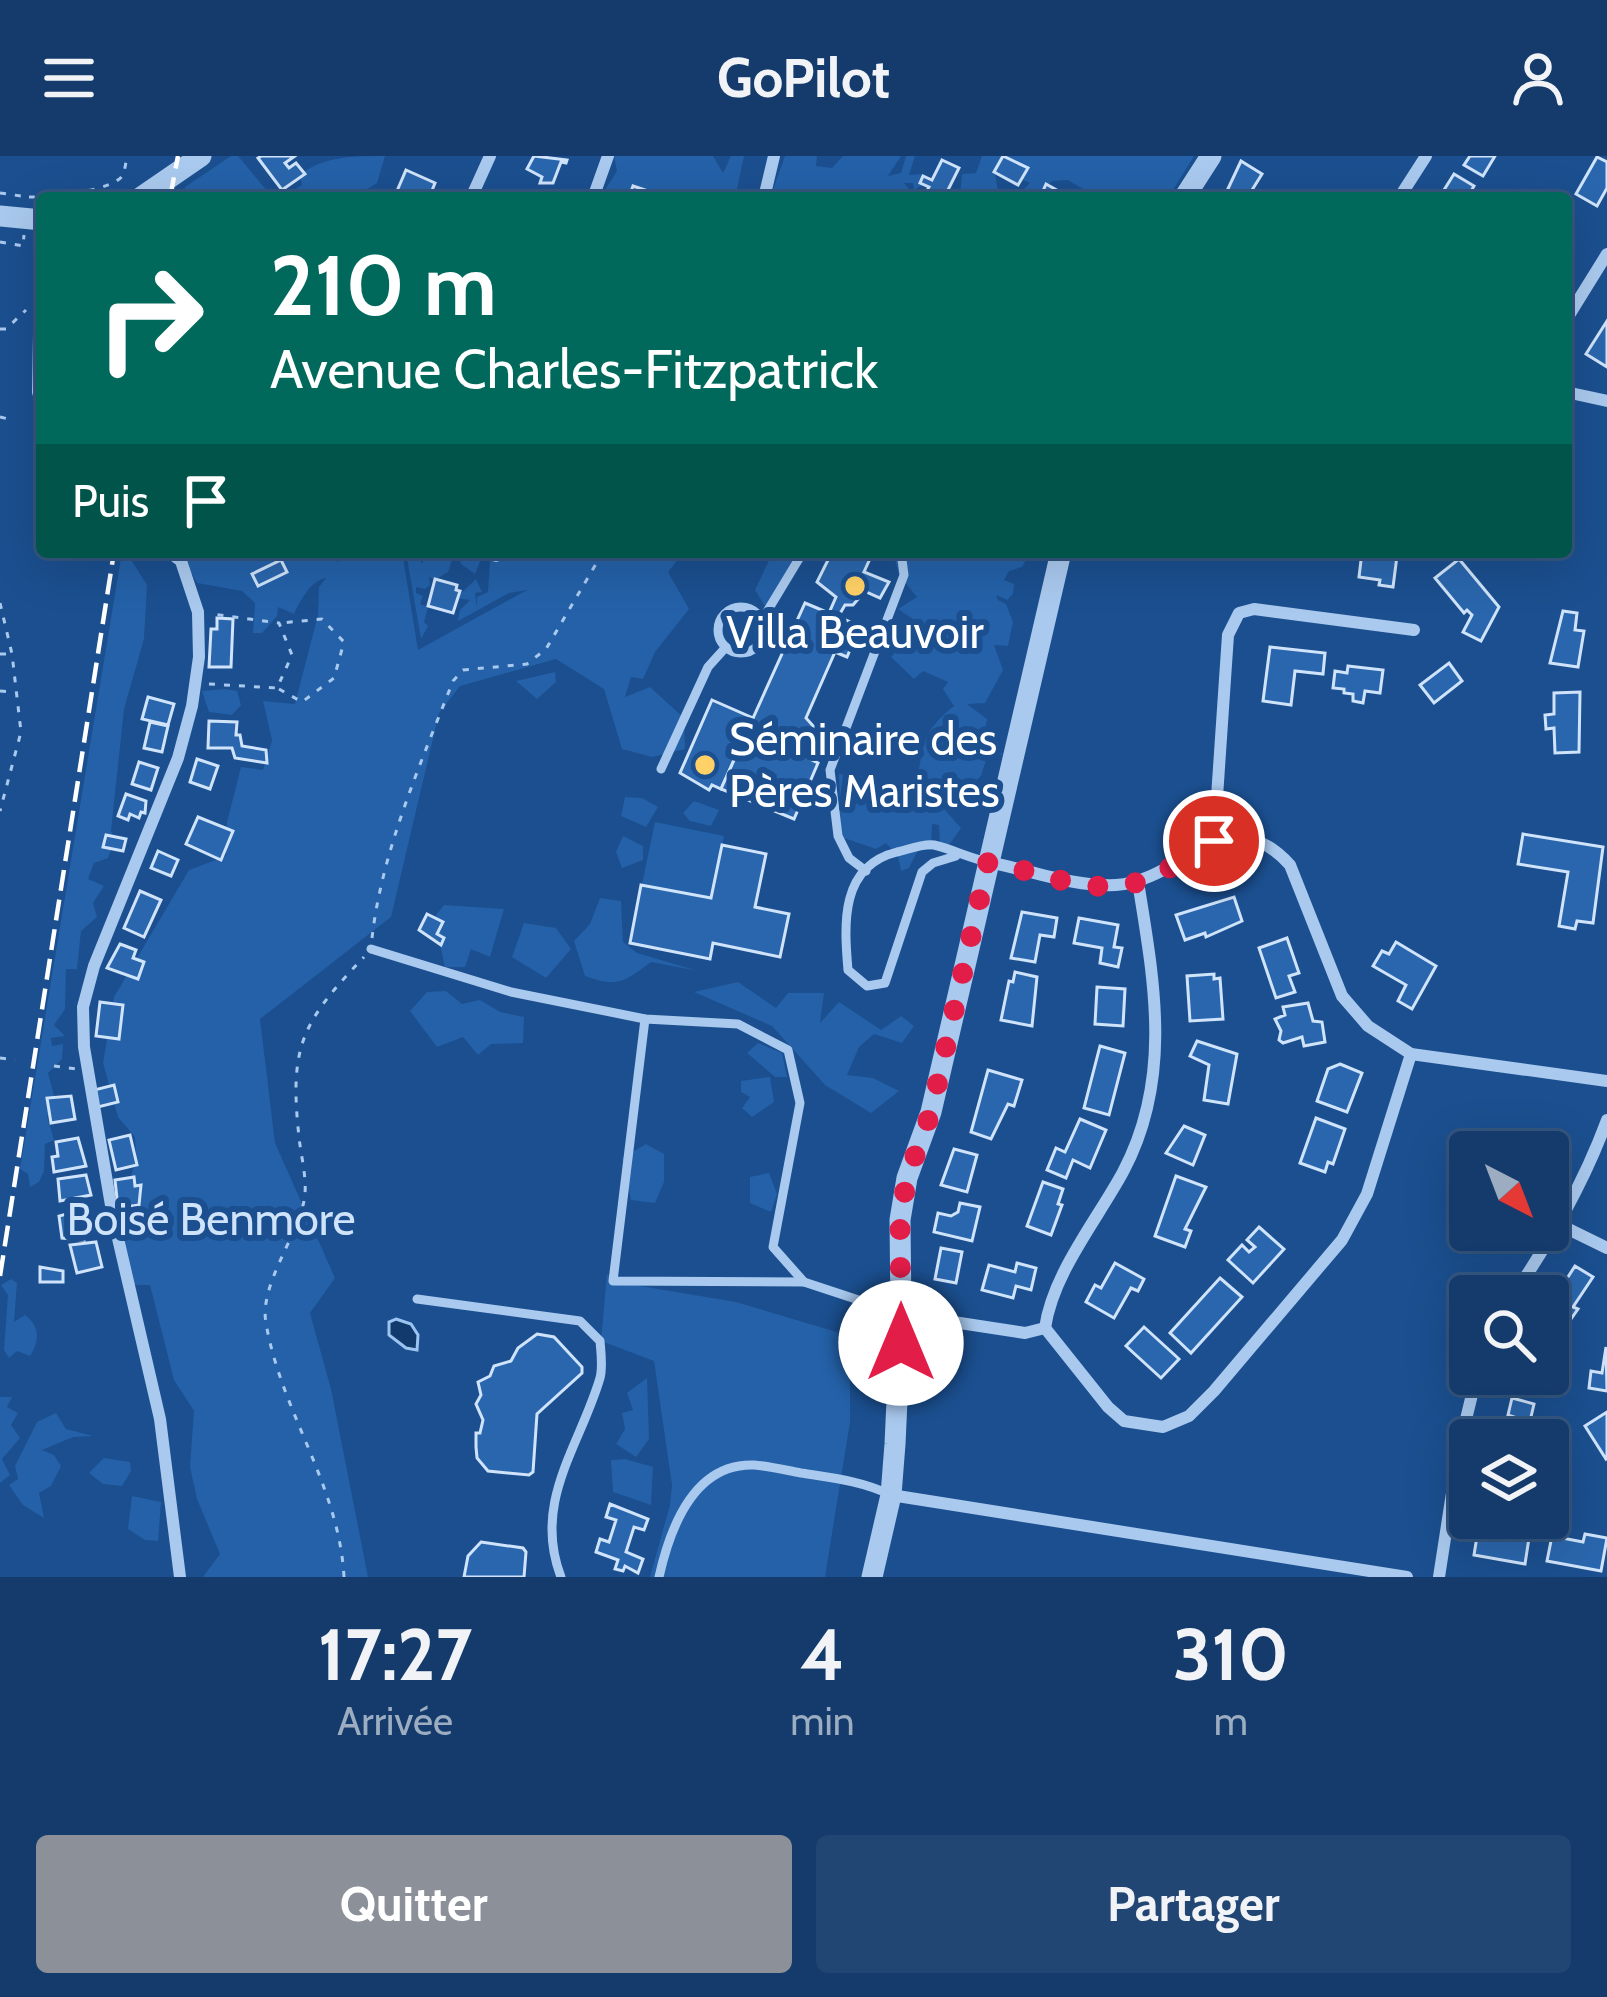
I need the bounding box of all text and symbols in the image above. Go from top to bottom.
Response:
icon: menu [36,45,102,111]
text: GoPilot [717,45,890,111]
icon: person [1505,45,1571,111]
text: 210 m [270,234,497,336]
icon: right [72,240,228,396]
text: Avenue Charles-Fitzpatrick [270,336,878,402]
icon: arrive [173,468,239,534]
text: Puis [72,474,149,528]
marker: Villa Beauvoir [842,573,868,599]
place label: Villa Beauvoir [726,605,984,659]
place label: Séminaire des Pères Maristes [729,712,1000,818]
marker: Séminaire des Pères Maristes [692,752,718,778]
pin [1163,790,1265,892]
icon: arrive [1181,808,1247,874]
north arrow [1449,1131,1569,1251]
map controls [1449,1131,1569,1539]
park label: Boisé Benmore [67,1192,355,1246]
button: search [1449,1275,1569,1395]
position arrow [838,1280,964,1406]
button: layers [1449,1419,1569,1539]
text: 17:27 [318,1611,472,1698]
text: 4 [800,1611,845,1698]
text: 310 [1173,1611,1289,1698]
text: Arrivée [337,1697,453,1745]
text: min [790,1697,855,1745]
text: m [1214,1697,1248,1745]
button: Quitter [36,1835,792,1973]
button: Partager [816,1835,1571,1973]

